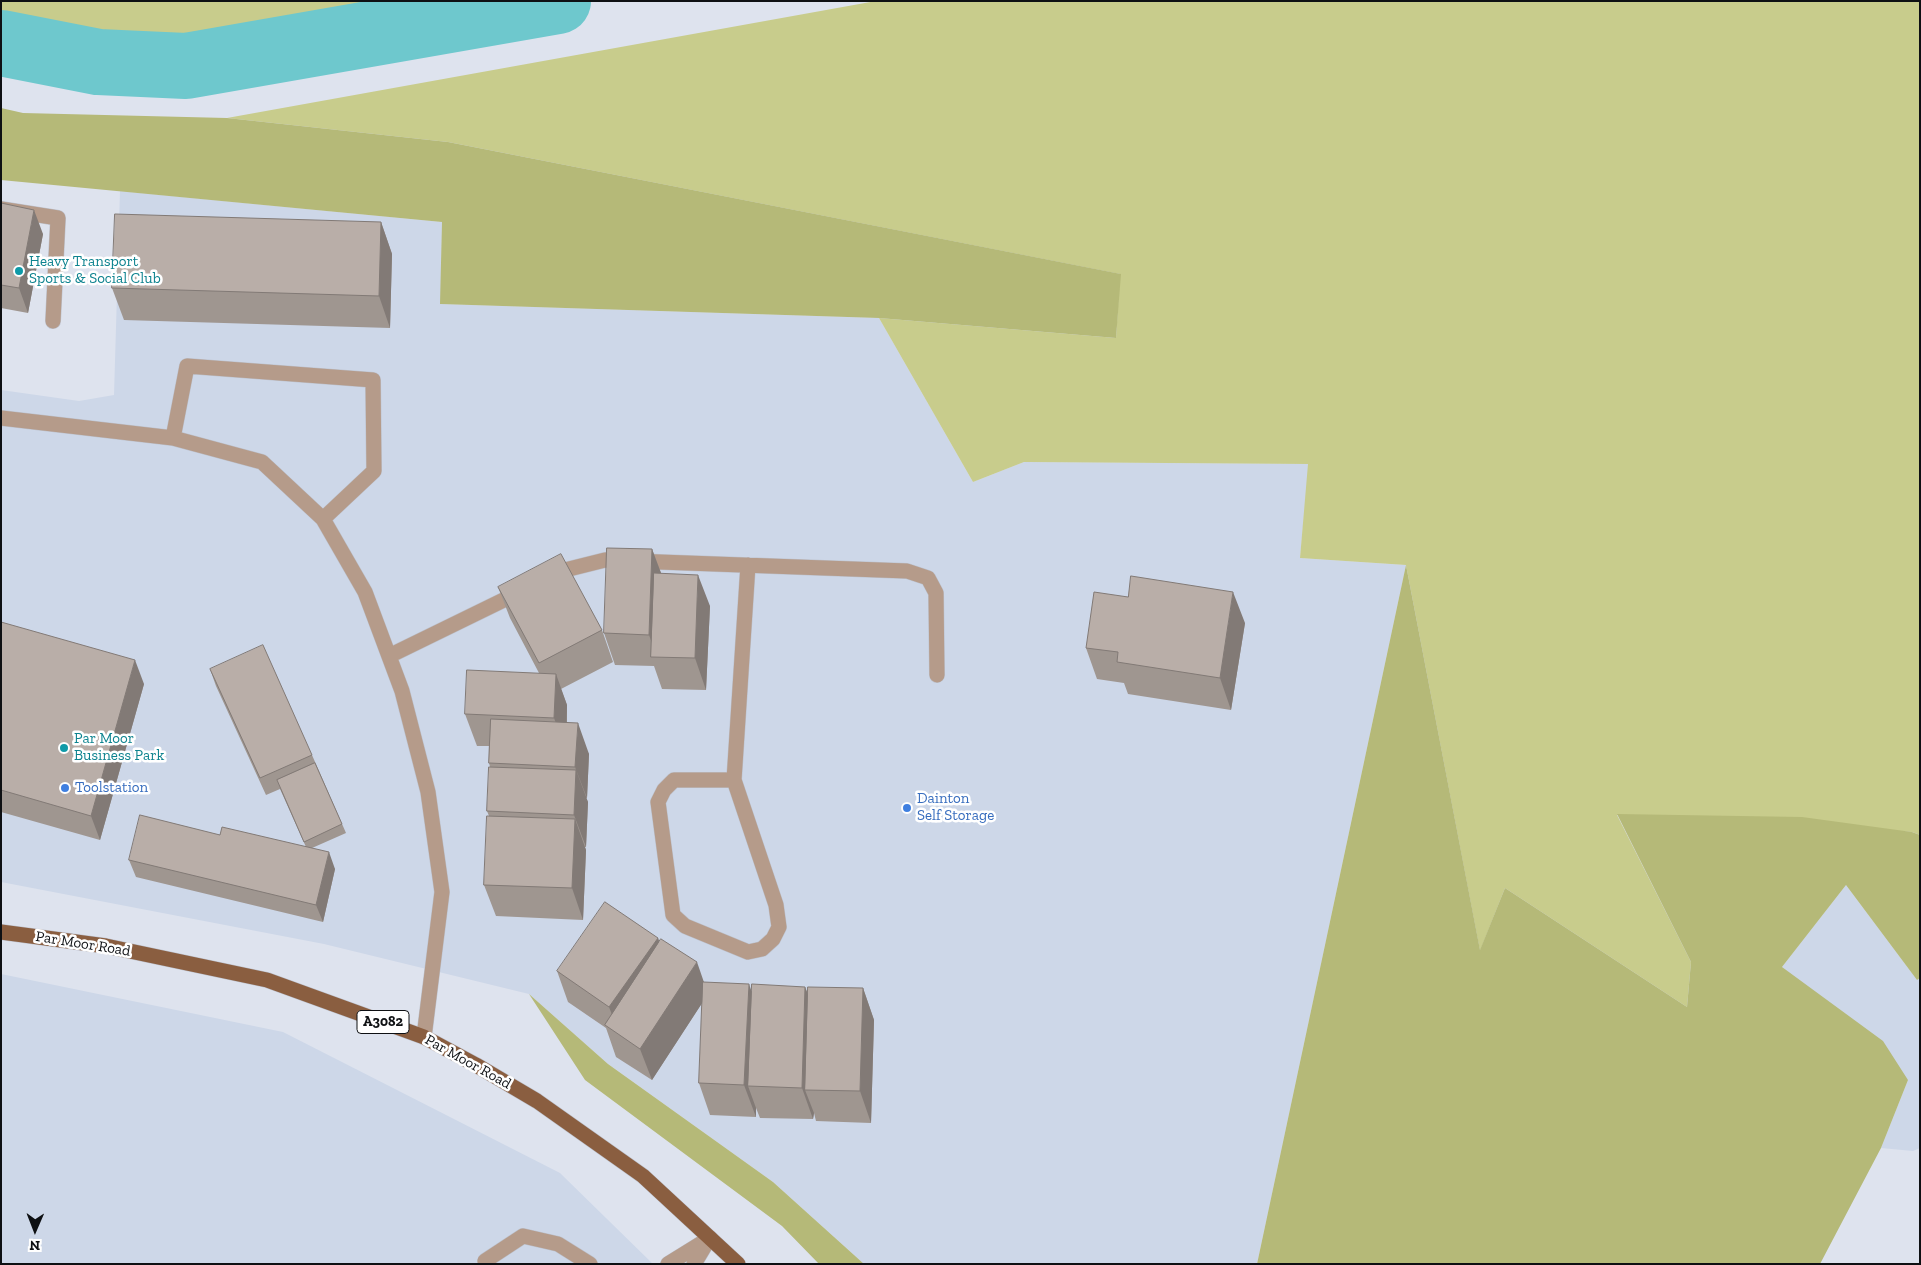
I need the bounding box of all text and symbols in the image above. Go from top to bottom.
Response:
place label: Heavy Transport Sports & Social Club [29,253,161,288]
marker: Heavy Transport Sports & Social Club [13,265,25,277]
place label: Par Moor Business Park [74,730,164,765]
marker: Par Moor Business Park [58,742,70,754]
place label: Toolstation [75,779,148,797]
marker: Toolstation [59,782,71,794]
place label: Dainton Self Storage [917,790,994,825]
marker: Dainton Self Storage [901,802,913,814]
street label: Par Moor Road [34,928,132,960]
road number: A3082 [357,1010,409,1034]
street label: Par Moor Road [422,1031,514,1093]
north arrow [10,1205,60,1255]
text: N [29,1237,40,1254]

